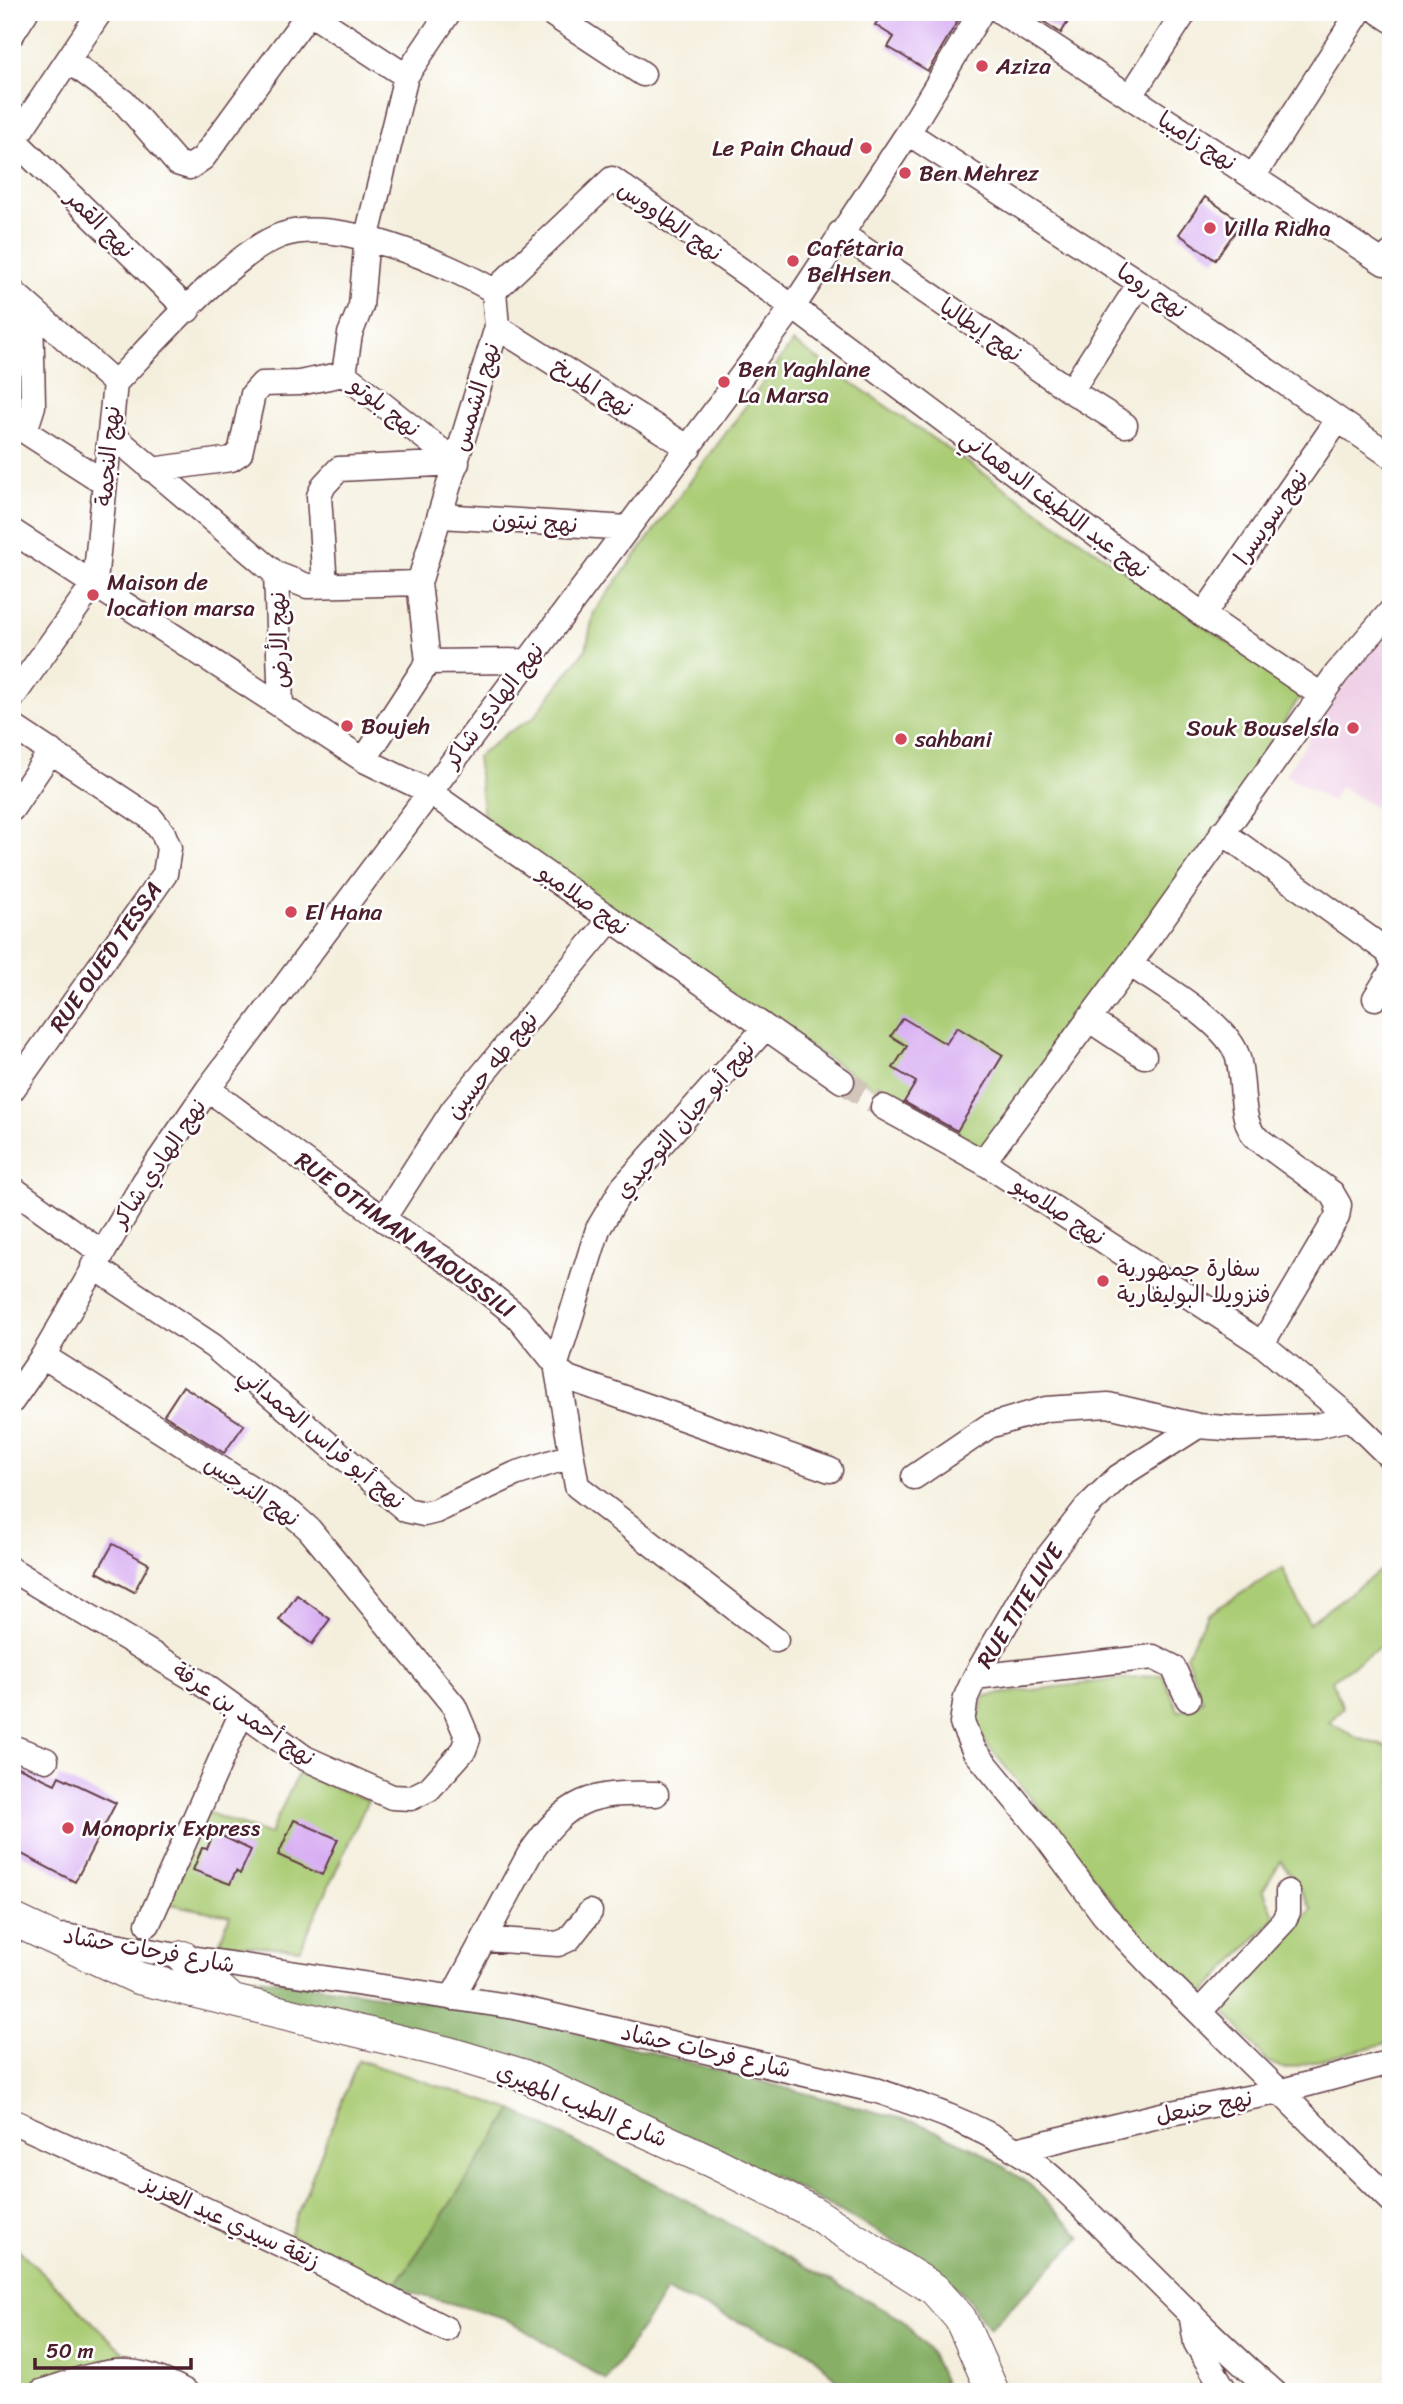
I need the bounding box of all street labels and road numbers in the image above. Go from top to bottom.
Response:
street label: نهج زامبيا [1149,100,1245,182]
street label: نهج الطاووس [608,169,732,273]
street label: نهج القمر [54,178,145,269]
street label: نهج روما [1108,252,1196,330]
street label: نهج إيطاليا [931,287,1031,373]
street label: نهج الشمس [440,337,512,457]
street label: نهج المريخ [544,346,642,428]
street label: نهج بلوتو [340,365,430,448]
street label: نهج النجمة [83,404,133,508]
street label: نهج عبد اللطيف الدهماني [951,418,1159,590]
street label: نهج سويسرا [1223,460,1319,574]
street label: نهج نبتون [491,499,579,545]
street label: نهج الأرض [257,591,301,689]
street label: نهج الهادي شاكر [432,633,555,779]
street label: نهج صلامبو [528,852,639,947]
street label: RUE OUED TESSA [38,873,174,1041]
street label: نهج طه حسين [435,1001,549,1129]
street label: نهج أبو حيان التوحيدي [604,1031,766,1209]
street label: نهج الهادي شاكر [99,1090,218,1238]
street label: RUE OTHMAN MAOUSSILI [286,1141,524,1329]
street label: نهج صلامبو [1002,1164,1114,1257]
street label: نهج أبو فراس الحمداني [229,1356,415,1520]
street label: نهج النرجس [196,1444,308,1538]
street label: RUE TITE LIVE [965,1534,1076,1677]
street label: نهج أحمد بن عرفة [164,1651,324,1777]
street label: شارع فرحات حشاد [60,1915,238,1985]
street label: شارع فرحات حشاد [617,2011,795,2091]
street label: شارع الطيب المهيري [490,2050,674,2160]
street label: نهج حنبعل [1152,2078,1256,2136]
street label: زنقة سيدي عبد العزيز [133,2162,327,2281]

